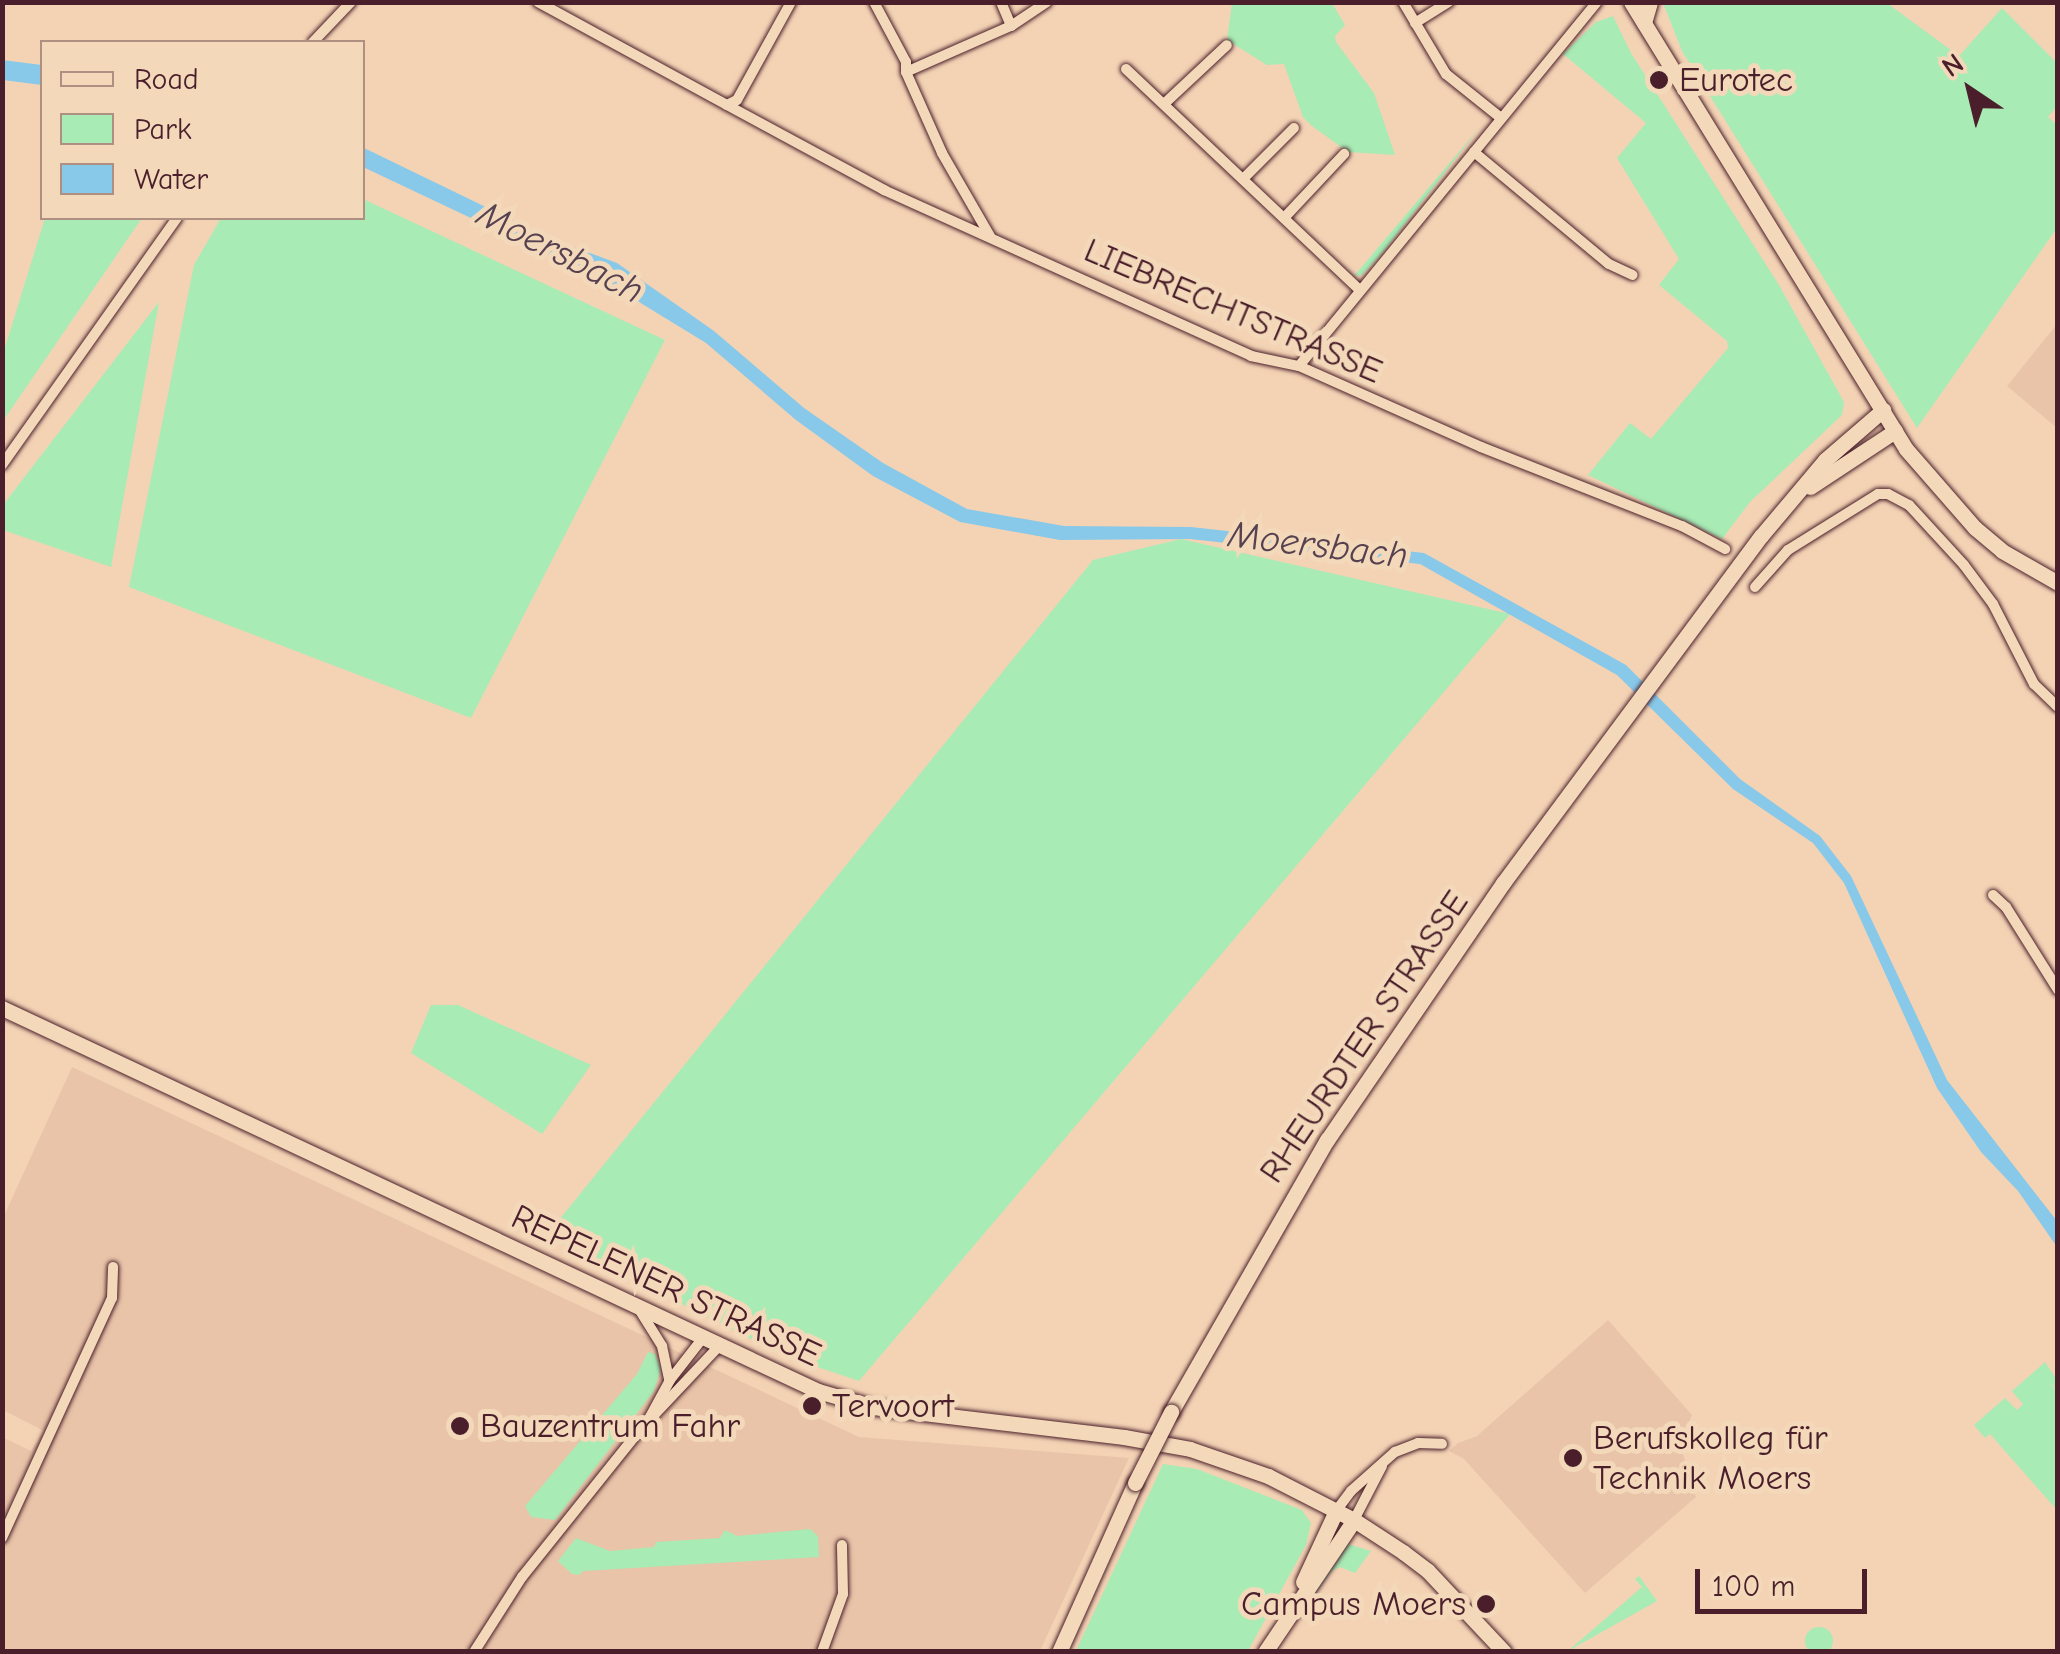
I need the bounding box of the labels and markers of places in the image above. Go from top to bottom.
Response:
place label: Eurotec [1679,59,1793,101]
marker: Eurotec [1648,69,1670,91]
place label: Tervoort [832,1385,954,1427]
marker: Tervoort [801,1395,823,1417]
place label: Bauzentrum Fahr [480,1405,740,1447]
marker: Bauzentrum Fahr [449,1415,471,1437]
place label: Berufskolleg für Technik Moers [1593,1417,1828,1499]
marker: Berufskolleg für Technik Moers [1562,1447,1584,1469]
place label: Campus Moers [1241,1583,1466,1625]
marker: Campus Moers [1475,1593,1497,1615]

